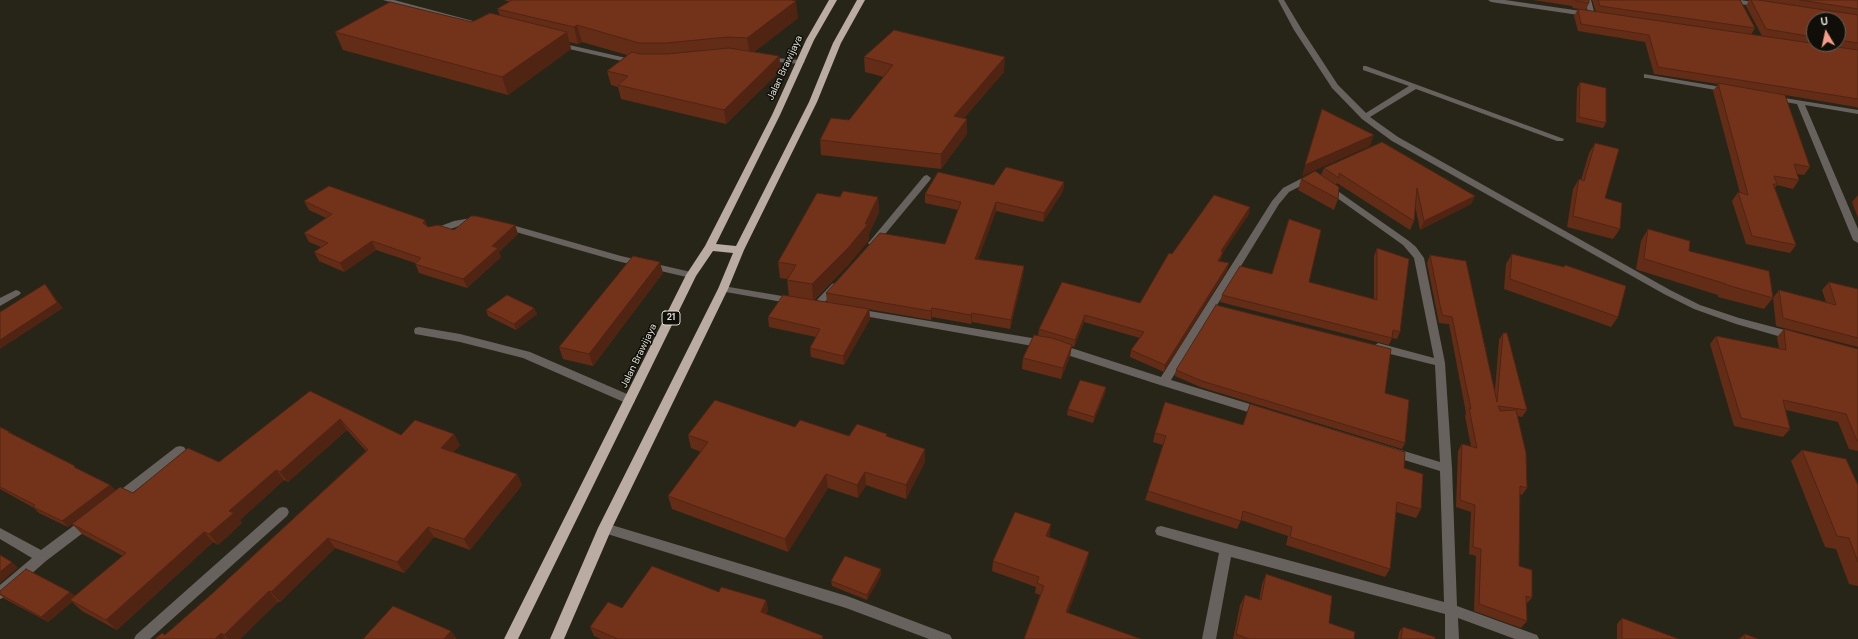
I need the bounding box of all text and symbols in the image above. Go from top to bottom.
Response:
north arrow [1806,12,1846,52]
text: U [1819,14,1829,29]
street label: Jalan Brawijaya [765,34,805,102]
road number: 21 [662,311,680,325]
street label: Jalan Brawijaya [618,322,660,390]

